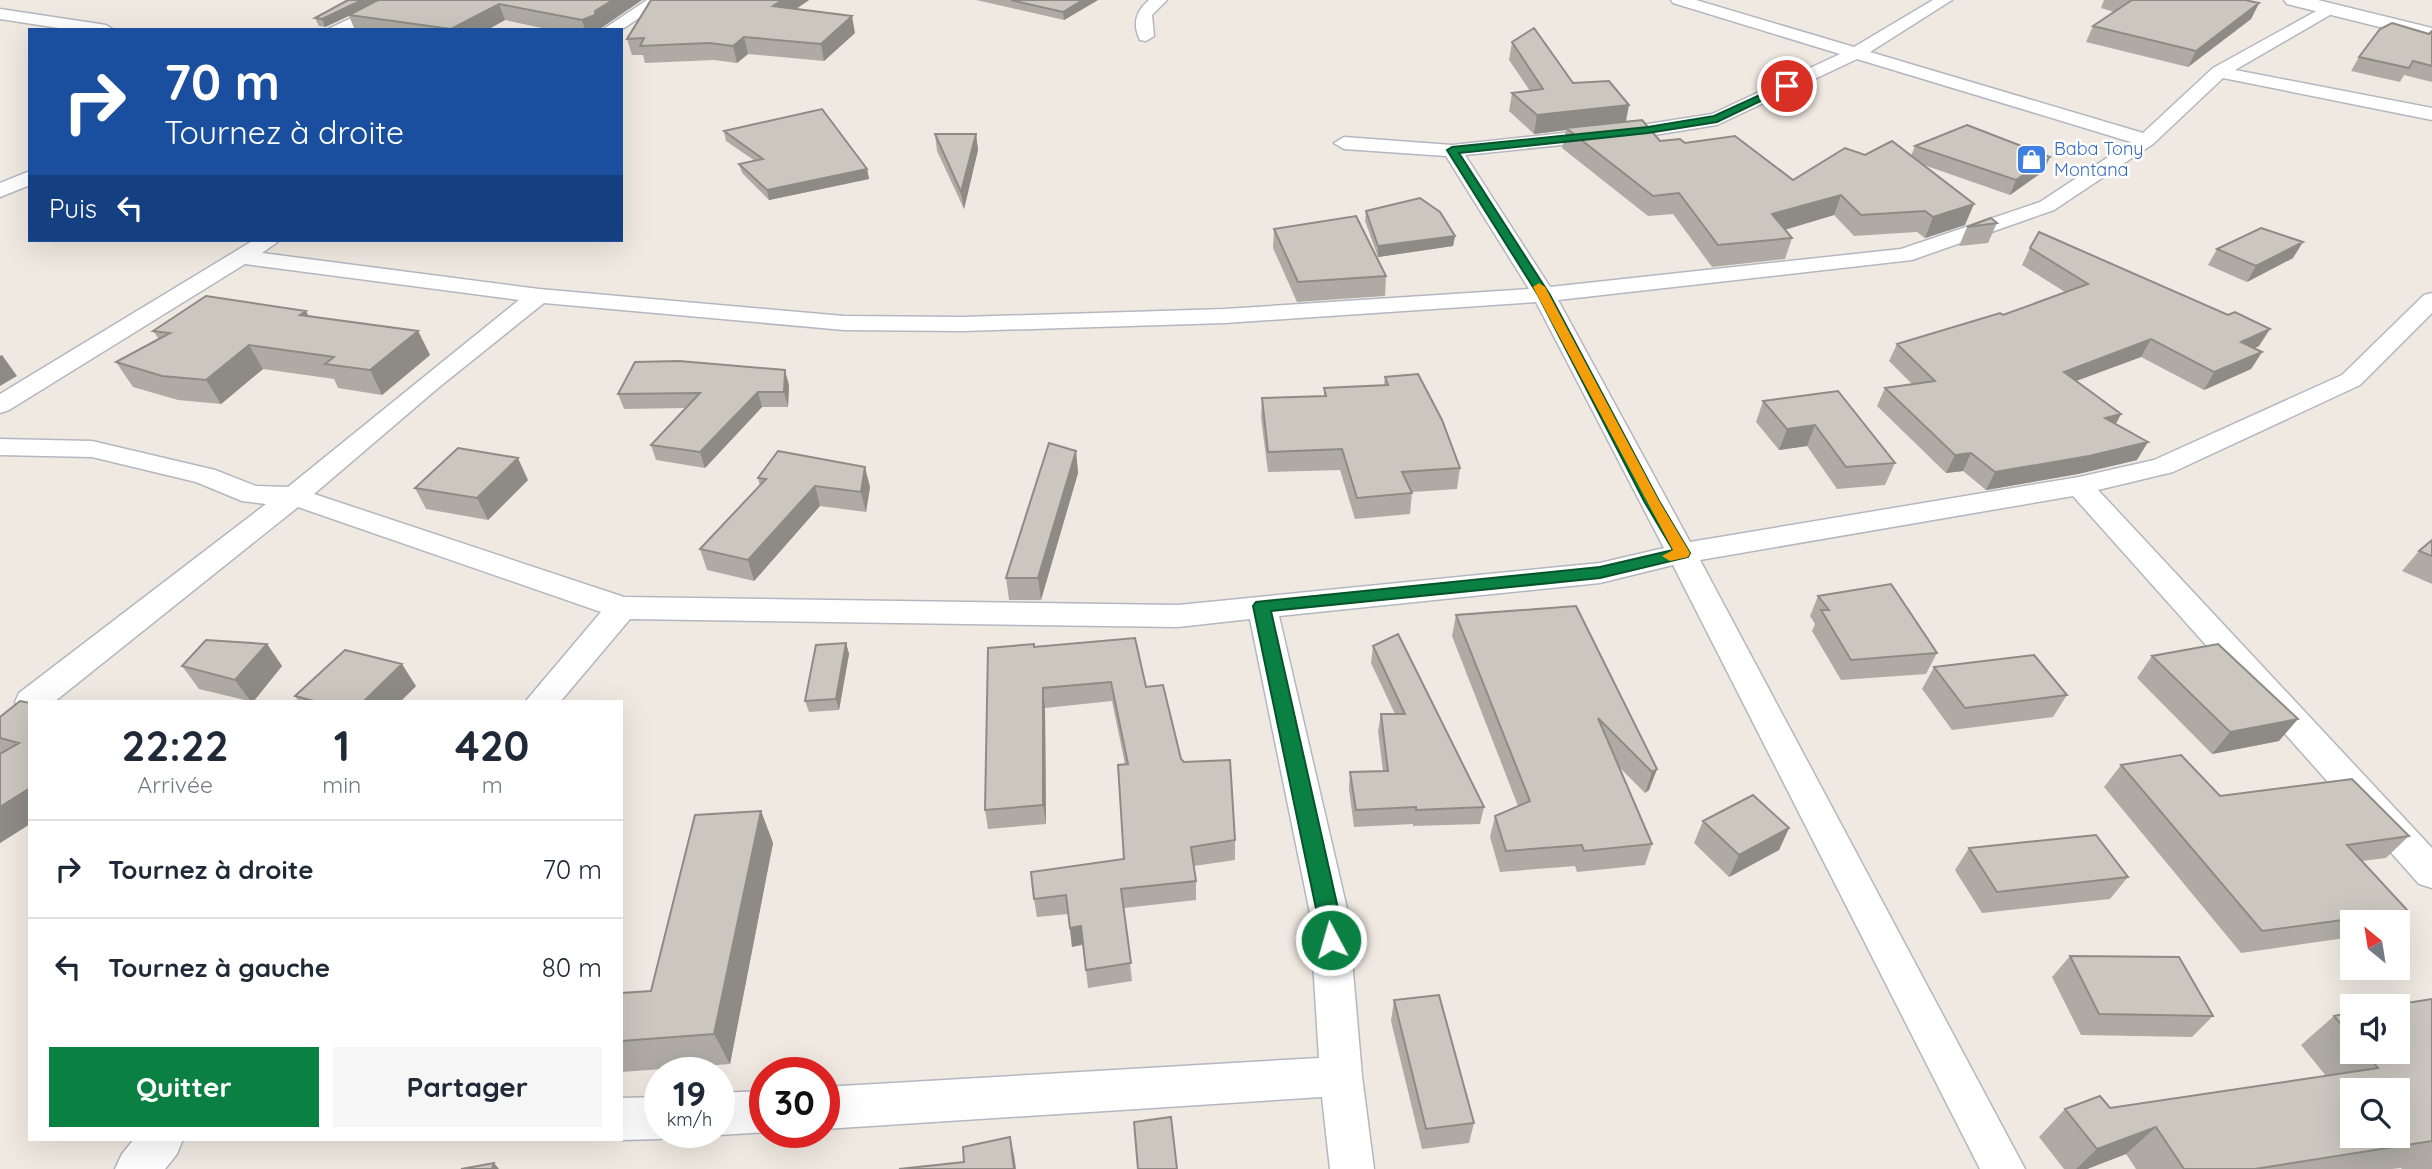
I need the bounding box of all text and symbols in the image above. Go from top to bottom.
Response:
text: 70 m [164,51,280,112]
icon: right [49,56,140,147]
pin [1757,56,1817,116]
icon: arrive [1768,67,1806,105]
text: Tournez à droite [164,112,404,152]
place label: Baba Tony Montana [2054,137,2143,181]
shop icon: Baba Tony Montana [2014,142,2048,176]
icon: left [111,189,149,227]
text: Puis [49,192,97,225]
text: 22:22 [122,719,229,772]
text: 1 [334,719,350,772]
text: 420 [455,719,529,772]
text: Arrivée [137,770,213,799]
text: min [322,770,361,799]
text: m [482,770,503,799]
icon: right [49,850,87,888]
text: Tournez à droite [108,853,313,886]
text: 70 m [542,853,602,886]
position arrow [1294,903,1368,977]
north arrow [2340,910,2410,980]
map controls [2340,910,2410,1148]
icon: left [49,948,87,986]
text: Tournez à gauche [108,951,330,984]
text: 80 m [542,951,602,984]
button: sound [2340,994,2410,1064]
button: Quitter [49,1047,319,1127]
button: Partager [333,1047,602,1127]
speed limit sign: 30 [749,1057,840,1148]
text: 19 [673,1071,706,1115]
button: search [2340,1078,2410,1148]
text: km/h [667,1108,712,1131]

